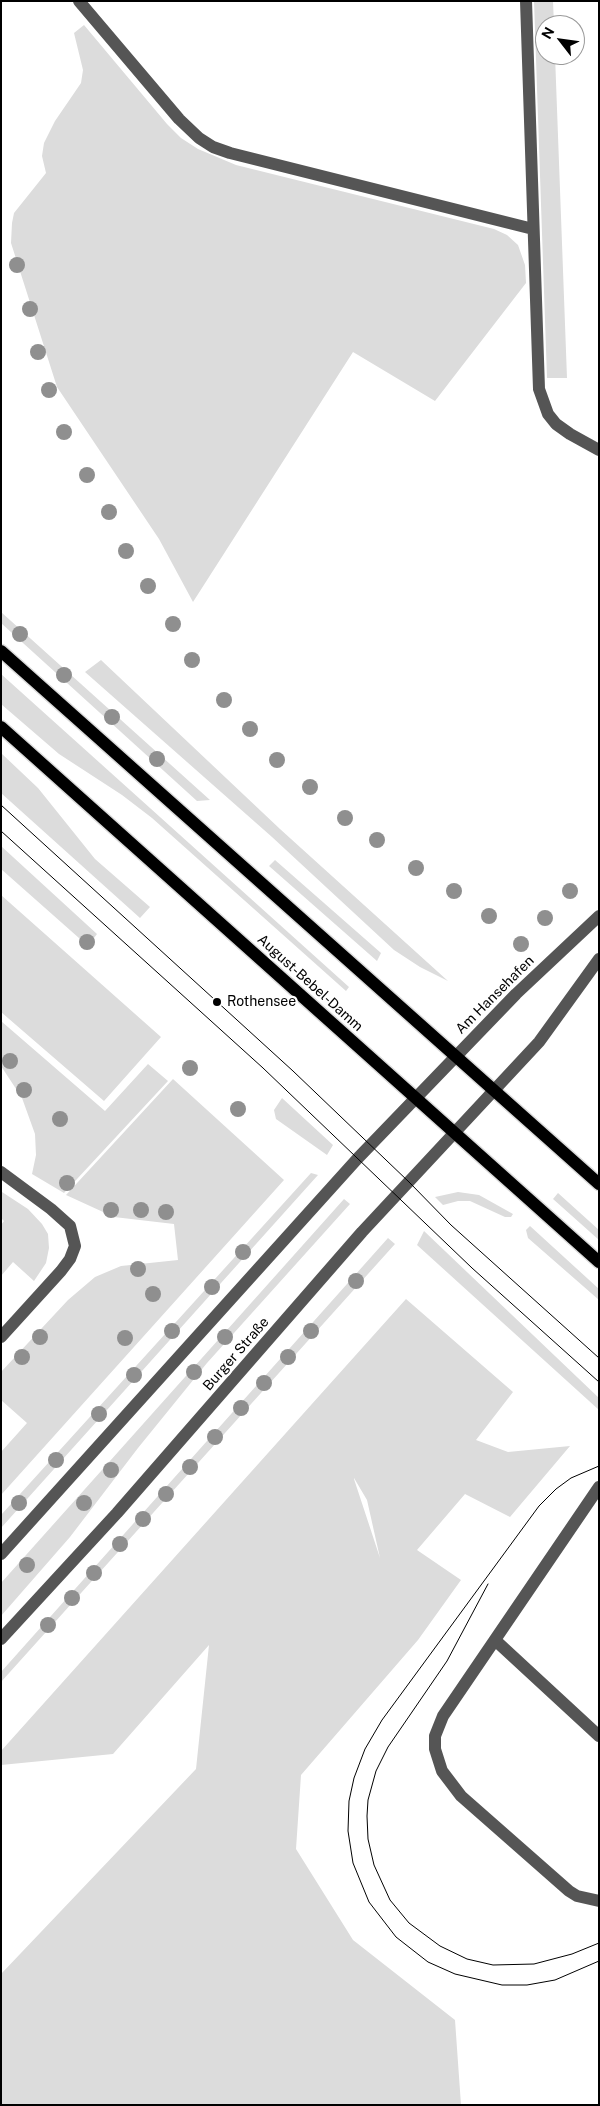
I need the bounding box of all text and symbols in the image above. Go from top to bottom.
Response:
north arrow [535,15,585,65]
text: N [538,24,558,42]
street label: August-Bebel-Damm [254,931,366,1035]
street label: Am Hansehafen [452,952,538,1038]
place label: Rothensee [227,994,296,1010]
marker: Rothensee [211,996,223,1008]
street label: Burger Straße [200,1314,272,1394]

